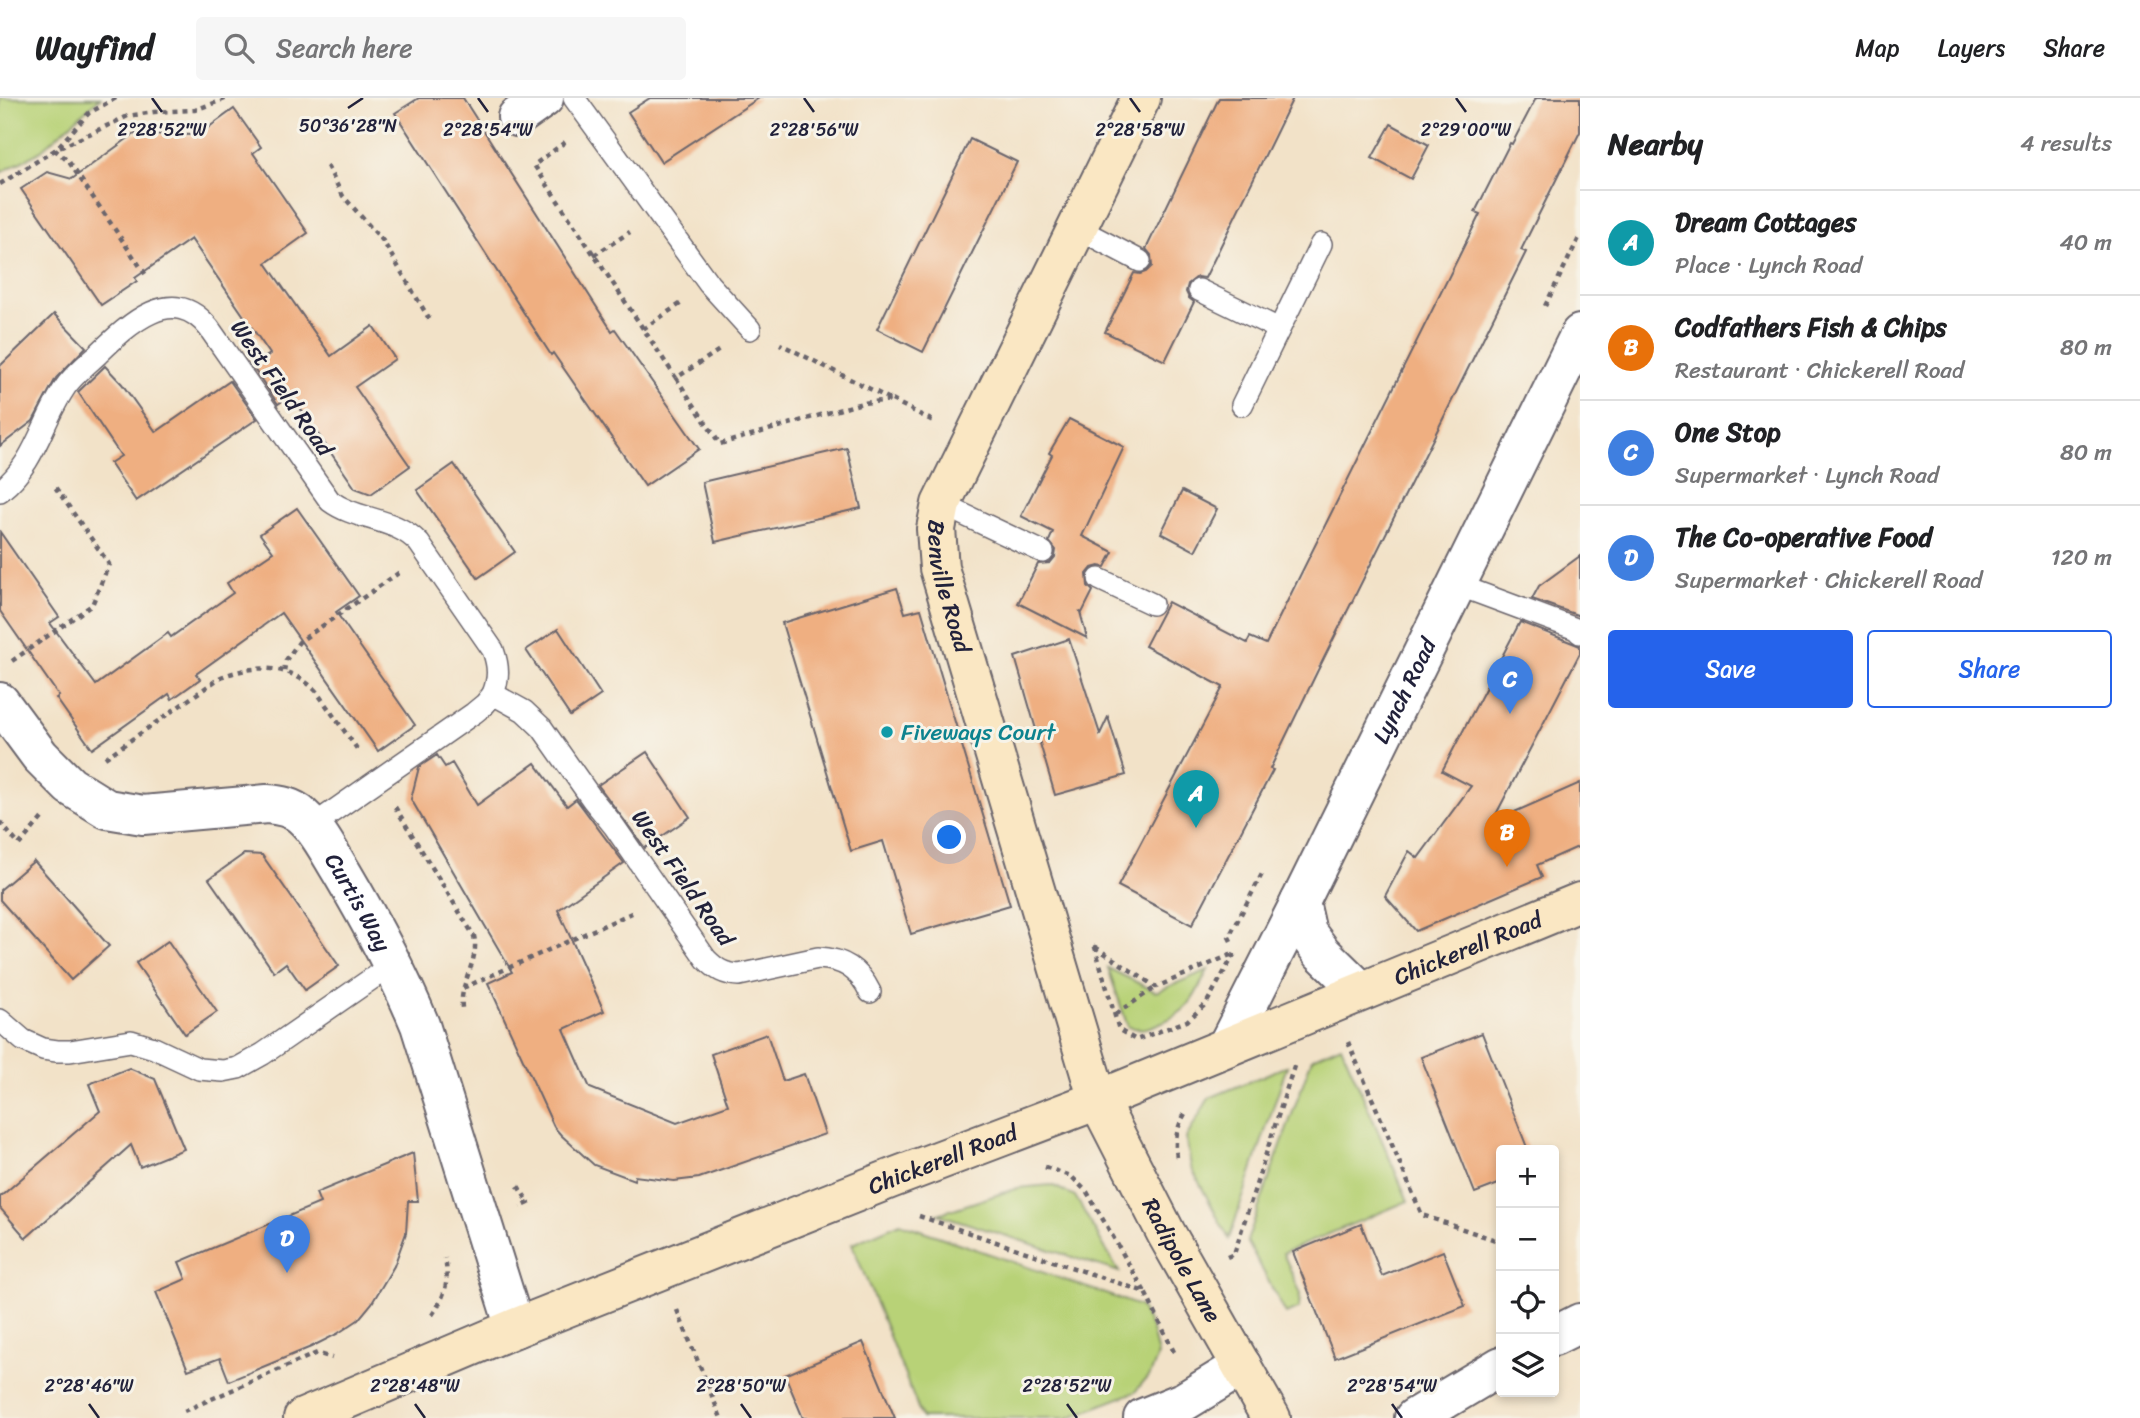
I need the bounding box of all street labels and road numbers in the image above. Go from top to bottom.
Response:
street label: West Field Road [219,311,346,467]
street label: Benville Road [915,516,984,659]
street label: Lynch Road [1361,629,1449,751]
street label: West Field Road [620,801,747,957]
street label: Curtis Way [313,844,403,959]
street label: Chickerell Road [1387,899,1550,997]
street label: Chickerell Road [862,1111,1025,1206]
street label: Radipole Lane [1131,1190,1233,1330]

